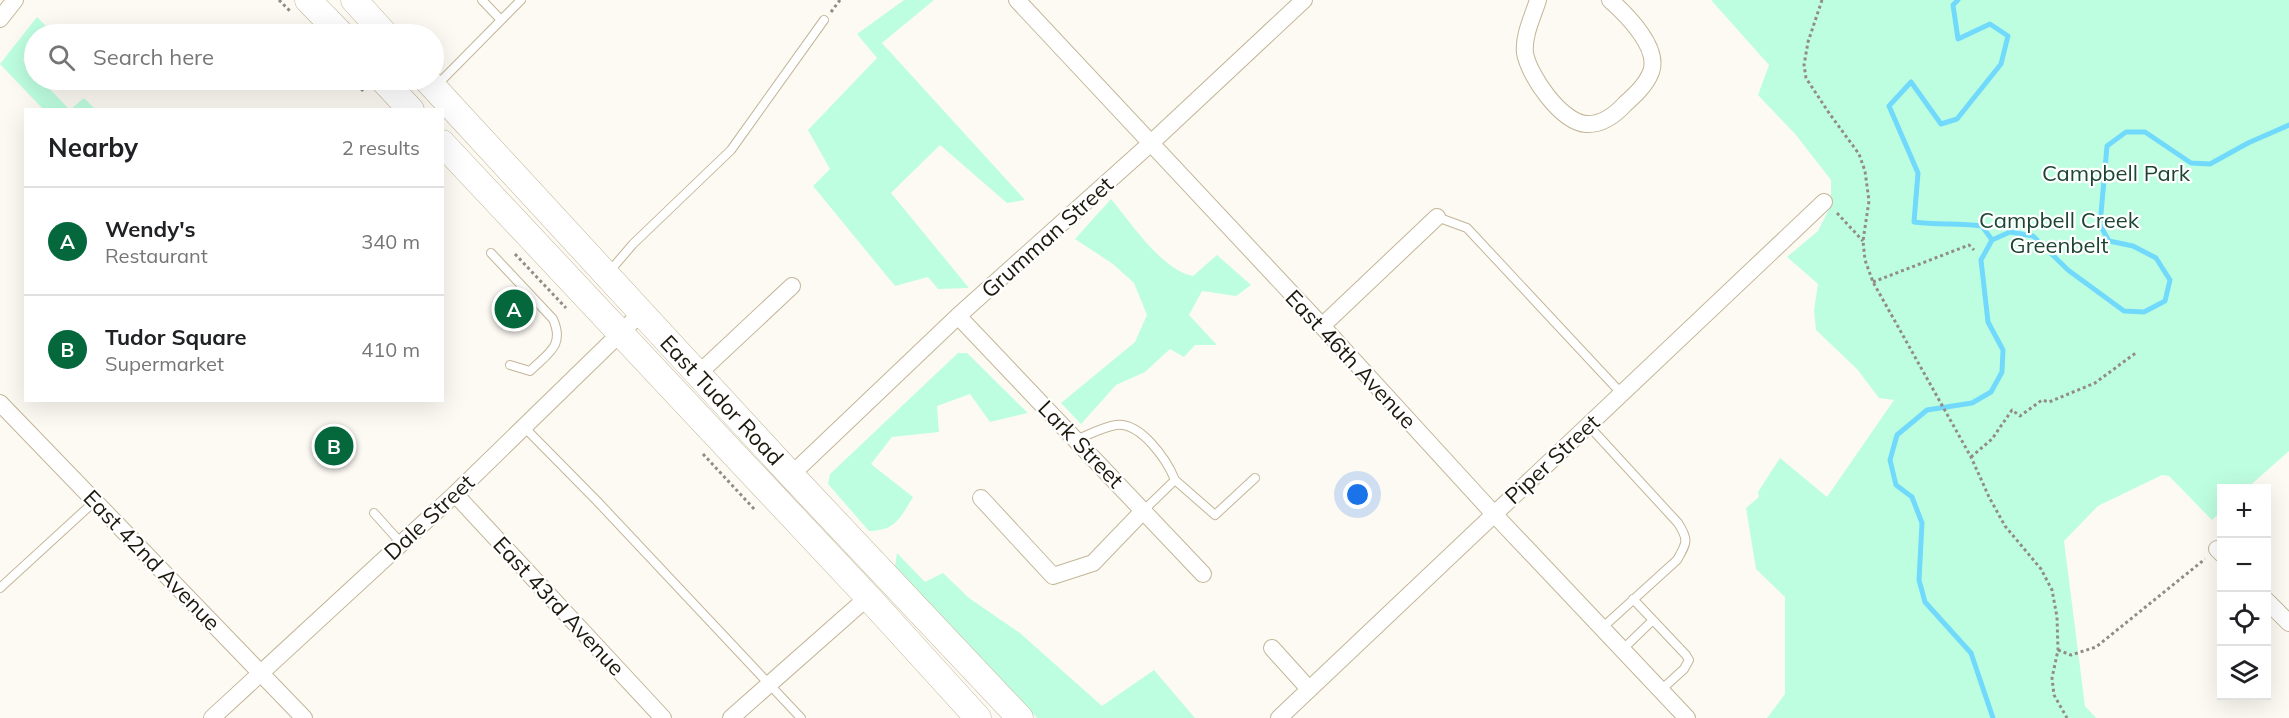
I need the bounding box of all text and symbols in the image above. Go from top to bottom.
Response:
search box [24,24,444,90]
icon: search [45,41,78,74]
text: Search here [93,43,214,71]
text: Nearby [48,131,138,164]
text: 2 results [342,135,420,160]
park label: Campbell Park [2042,159,2191,187]
street label: Grumman Street [975,170,1119,304]
park label: Campbell Creek Greenbelt [1979,206,2140,259]
text: Wendy's [105,215,196,243]
text: A [60,229,75,254]
text: 340 m [361,229,420,254]
text: Restaurant [105,243,208,268]
street label: East 46th Avenue [1280,284,1422,434]
pin: A [494,286,534,332]
text: Tudor Square [105,323,247,351]
street label: East Tudor Road [654,329,790,471]
text: B [61,337,74,362]
text: 410 m [361,337,420,362]
text: Supermarket [105,351,224,376]
street label: Lark Street [1032,394,1130,494]
street label: Piper Street [1499,408,1605,510]
pin: B [314,424,354,468]
street label: Dale Street [378,468,480,566]
your location [1343,480,1372,509]
street label: East 42nd Avenue [78,484,226,636]
map controls [2217,484,2271,700]
button: + [2217,484,2271,538]
street label: East 43rd Avenue [487,531,631,681]
button: − [2217,538,2271,592]
button: locate [2217,592,2271,646]
button: layers [2217,646,2271,700]

